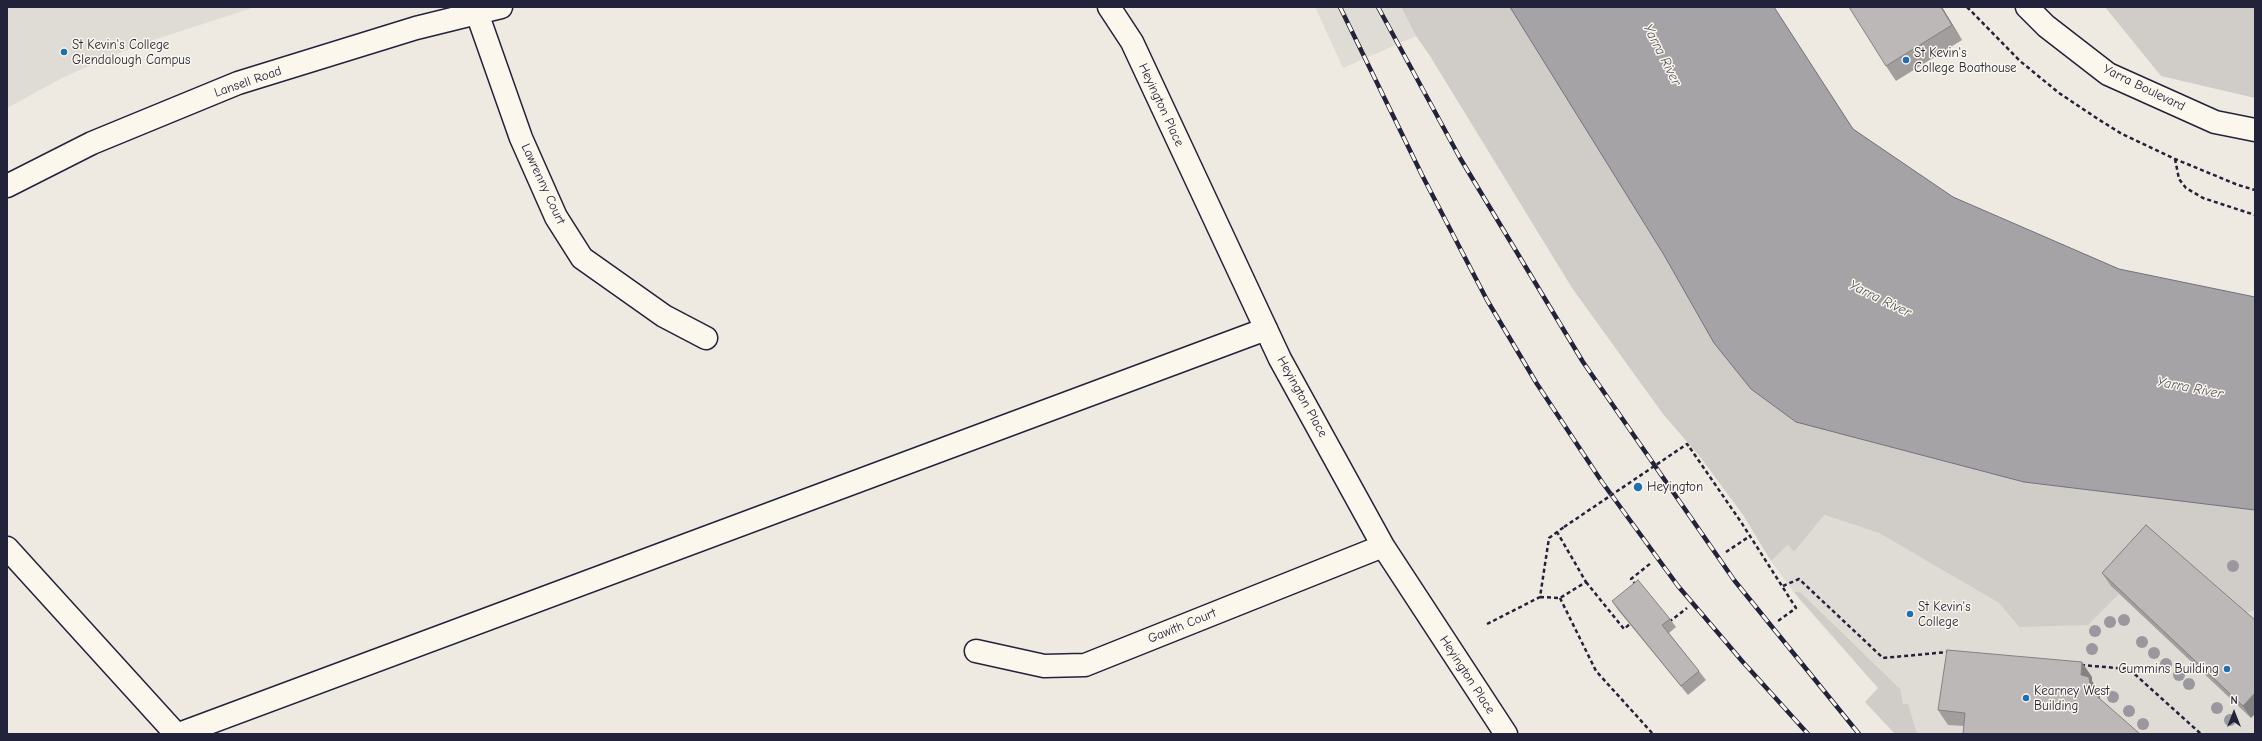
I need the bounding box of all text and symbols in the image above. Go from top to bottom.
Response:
water label: Yarra River [1639,21,1685,89]
place label: St Kevin's College Glendalough Campus [72,37,190,68]
place label: St Kevin's College Boathouse [1914,45,2017,76]
marker: St Kevin's College Glendalough Campus [59,47,69,57]
marker: St Kevin's College Boathouse [1901,55,1911,65]
street label: Heyington Place [1135,61,1187,149]
street label: Yarra Boulevard [2100,61,2188,115]
street label: Lansell Road [212,63,284,101]
street label: Lawrenny Court [518,141,568,227]
water label: Yarra River [1846,277,1914,321]
street label: Heyington Place [1273,354,1331,440]
water label: Yarra River [2155,373,2225,403]
place label: Heyington [1647,479,1703,495]
marker: Heyington [1632,481,1644,493]
place label: St Kevin's College [1918,599,1971,630]
street label: Gawith Court [1146,605,1218,647]
marker: St Kevin's College [1905,609,1915,619]
street label: Heyington Place [1436,633,1498,717]
place label: Cummins Building [2119,661,2219,677]
marker: Cummins Building [2222,664,2232,674]
place label: Kearney West Building [2034,683,2110,714]
marker: Kearney West Building [2021,693,2031,703]
north arrow [2214,693,2254,733]
text: N [2230,694,2238,707]

